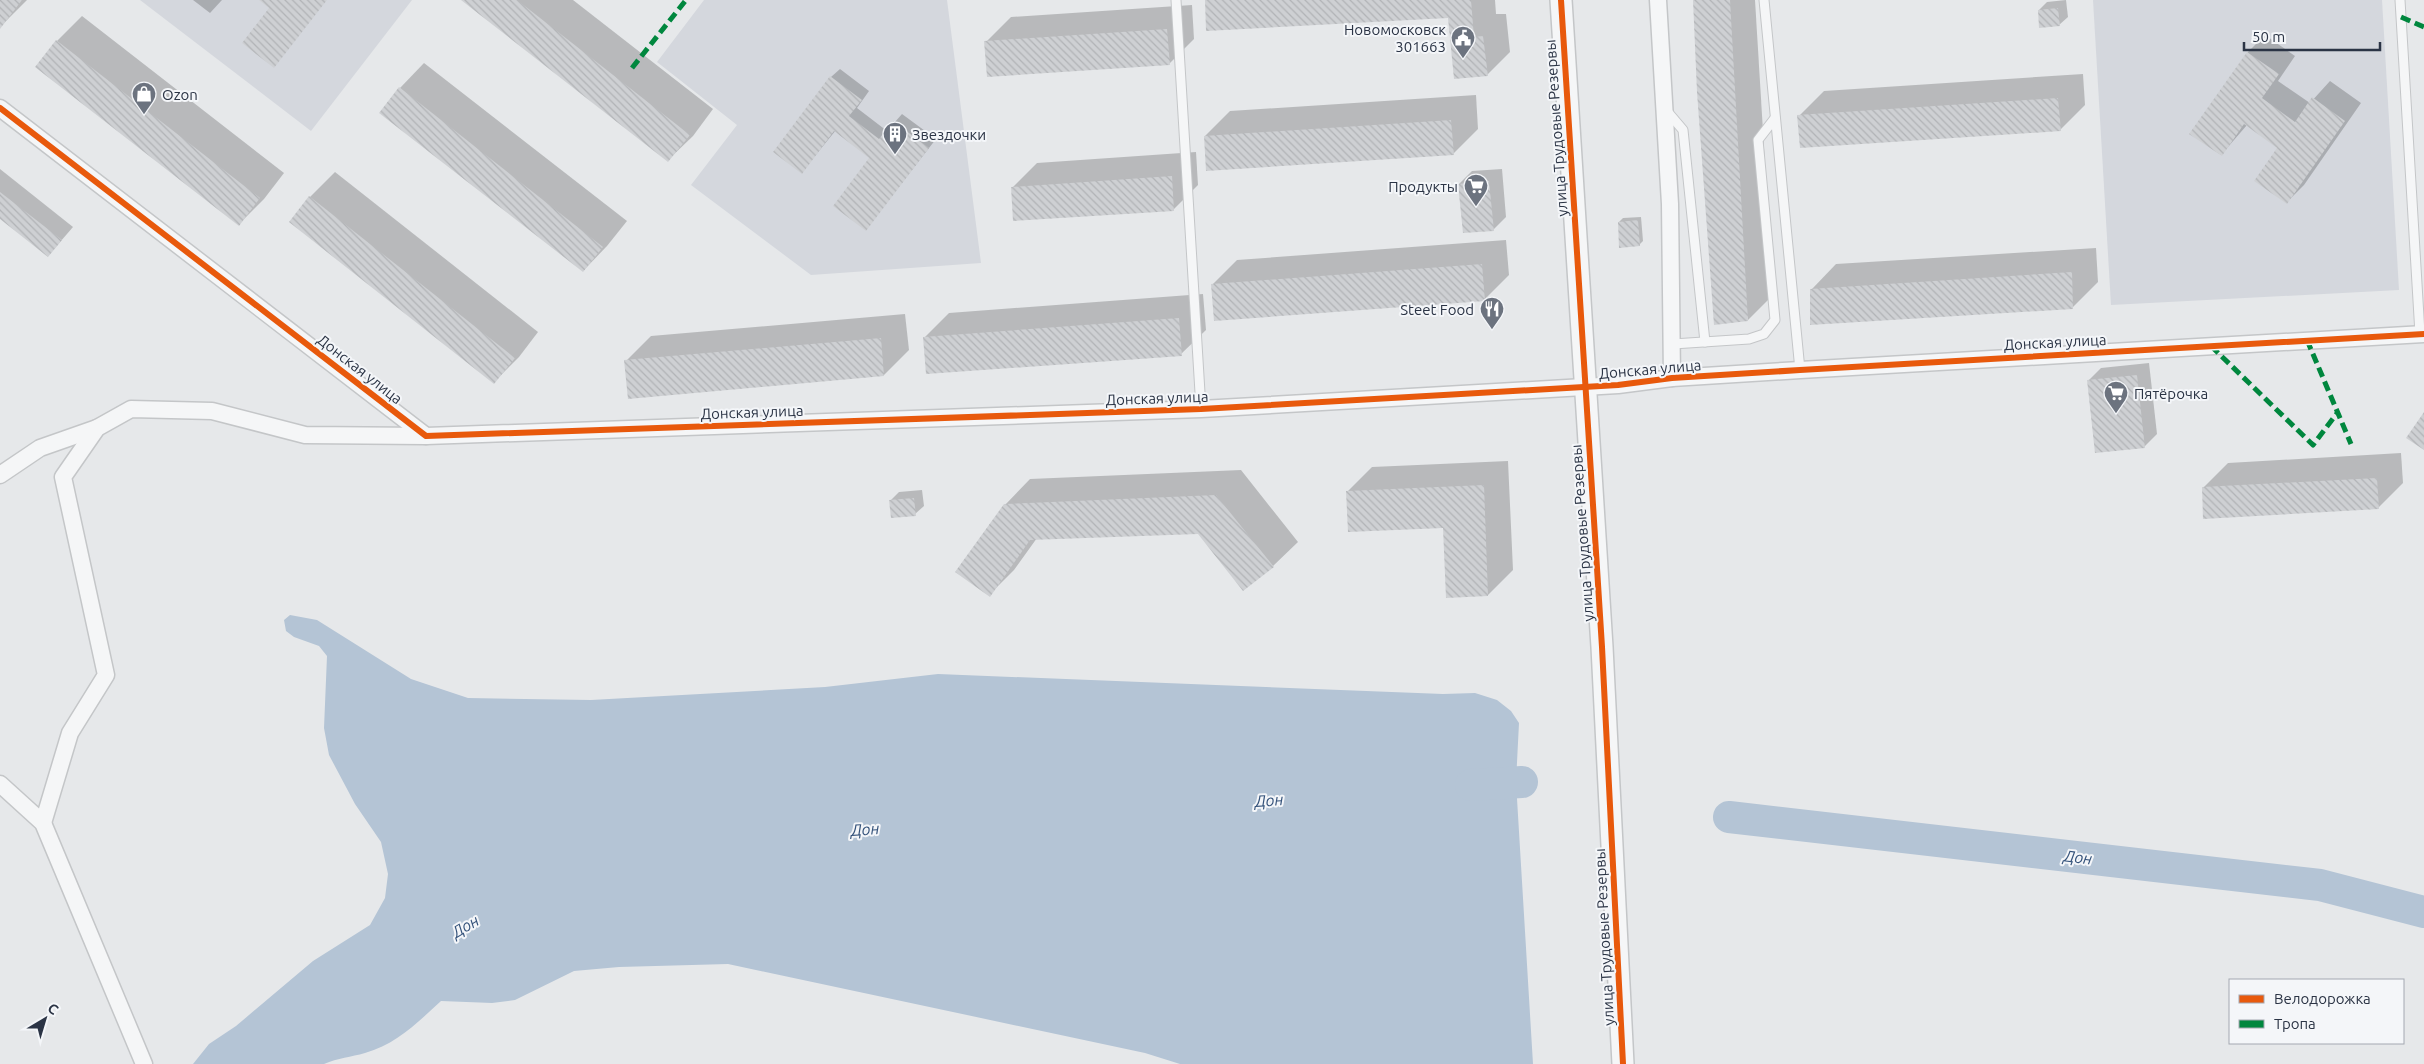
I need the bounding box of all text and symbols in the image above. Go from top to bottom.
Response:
scale bar [2244,20,2380,52]
place label: Новомосковск 301663 [1344,21,1446,55]
public building icon: Новомосковск 301663 [1450,25,1476,59]
text: 50 m [2252,28,2285,45]
street label: улица Трудовые Резервы [1541,39,1571,217]
shop icon: Ozon [131,81,157,115]
place label: Ozon [162,86,198,103]
building icon: Звездочки [882,121,908,155]
place label: Звездочки [912,126,986,143]
supermarket icon: Продукты [1463,173,1489,207]
place label: Продукты [1388,178,1458,195]
restaurant icon: Steet Food [1479,296,1505,330]
place label: Steet Food [1400,301,1474,318]
street label: Донская улица [314,331,406,407]
street label: Донская улица [2003,331,2107,353]
street label: Донская улица [1598,356,1702,382]
supermarket icon: Пятёрочка [2103,380,2129,414]
place label: Пятёрочка [2134,385,2208,402]
street label: Донская улица [1105,388,1209,408]
street label: Донская улица [700,402,804,422]
street label: улица Трудовые Резервы [1567,444,1597,622]
water label: Дон [1252,790,1284,810]
water label: Дон [848,819,880,839]
water label: Дон [2061,846,2093,868]
street label: улица Трудовые Резервы [1591,848,1617,1026]
water label: Дон [447,911,482,942]
legend [2229,979,2404,1044]
text: Велодорожка [2274,990,2371,1007]
north arrow [20,994,70,1044]
text: С [45,1000,61,1018]
text: Тропа [2274,1015,2316,1032]

